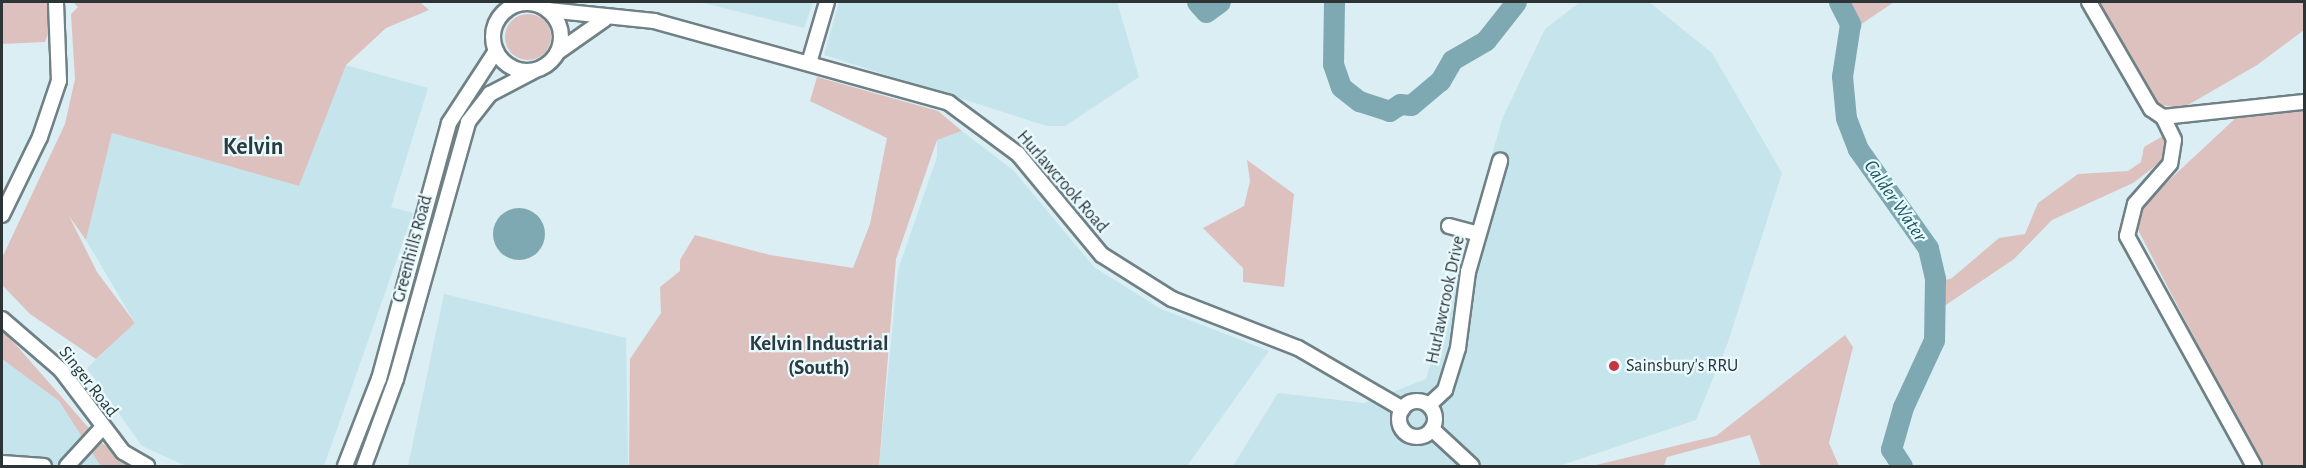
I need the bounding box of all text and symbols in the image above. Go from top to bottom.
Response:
street label: Hurlawcrook Road [1012,126,1112,238]
district label: Kelvin [223,134,283,162]
water label: Calder Water [1858,156,1932,246]
street label: Greenhills Road [388,193,438,305]
street label: Hurlawcrook Drive [1422,234,1470,366]
district label: Kelvin Industrial (South) [749,331,889,381]
street label: Singer Road [54,342,122,422]
place label: Sainsbury's RRU [1626,355,1738,377]
marker: Sainsbury's RRU [1607,359,1621,373]

